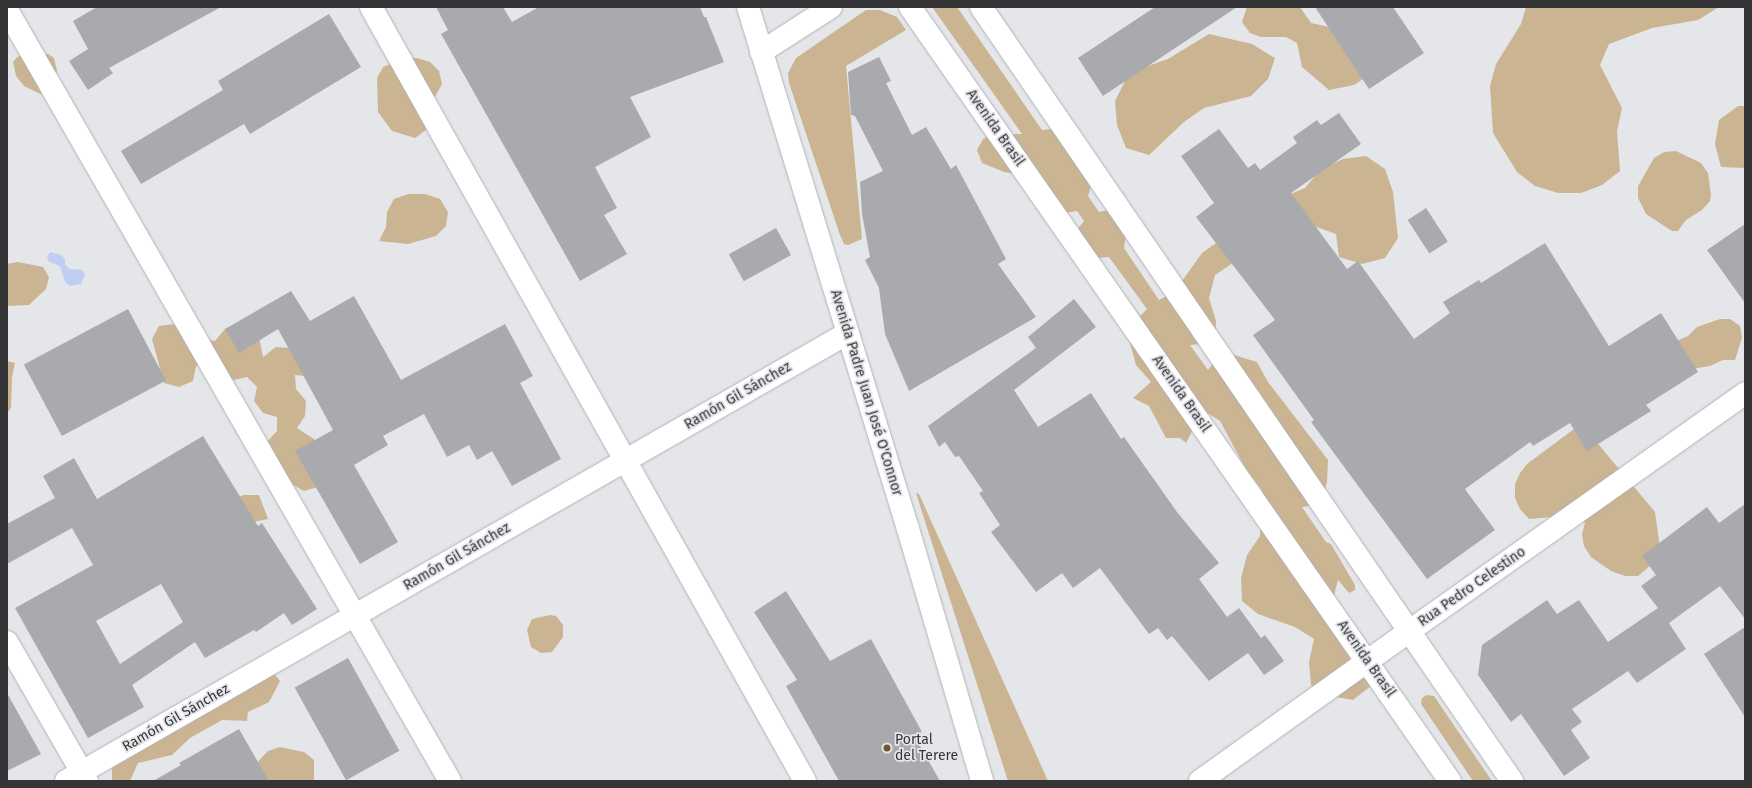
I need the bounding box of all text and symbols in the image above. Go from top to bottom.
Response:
street label: Avenida Brasil [962,86,1028,170]
street label: Avenida Padre Juan José O'Connor [827,288,905,498]
street label: Avenida Brasil [1148,352,1214,436]
street label: Ramón Gil Sánchez [682,359,794,433]
street label: Ramón Gil Sánchez [401,520,513,594]
street label: Rua Pedro Celestino [1415,544,1529,630]
street label: Avenida Brasil [1333,617,1399,701]
street label: Ramón Gil Sánchez [120,681,232,755]
place label: Portal del Terere [895,732,958,764]
marker: Portal del Terere [882,743,892,753]

